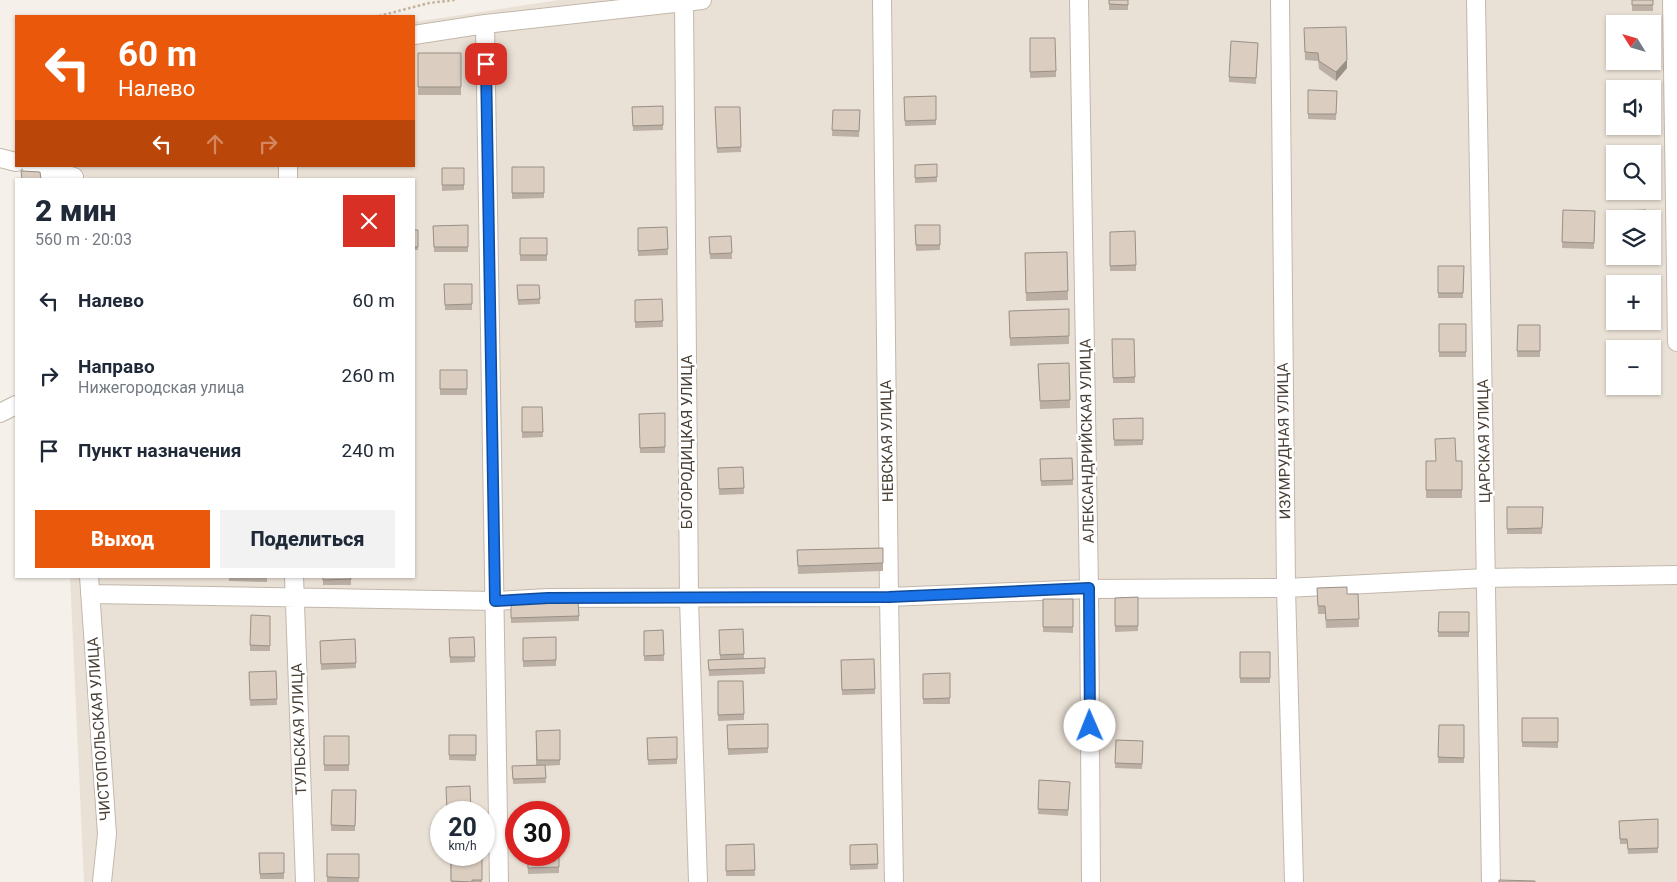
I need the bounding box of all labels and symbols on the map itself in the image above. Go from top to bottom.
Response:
north arrow [1606,15,1661,70]
pin [465,43,507,85]
street label: АЛЕКСАНДРИЙСКАЯ УЛИЦА [1076,338,1098,544]
street label: БОГОРОДИЦКАЯ УЛИЦА [678,355,696,529]
street label: ИЗУМРУДНАЯ УЛИЦА [1274,362,1294,520]
street label: ЦАРСКАЯ УЛИЦА [1474,379,1494,503]
street label: НЕВСКАЯ УЛИЦА [877,380,897,502]
street label: ЧИСТОПОЛЬСКАЯ УЛИЦА [84,636,114,821]
street label: ТУЛЬСКАЯ УЛИЦА [288,663,310,795]
position arrow [1063,699,1115,751]
speed limit sign: 30 [505,801,570,866]

